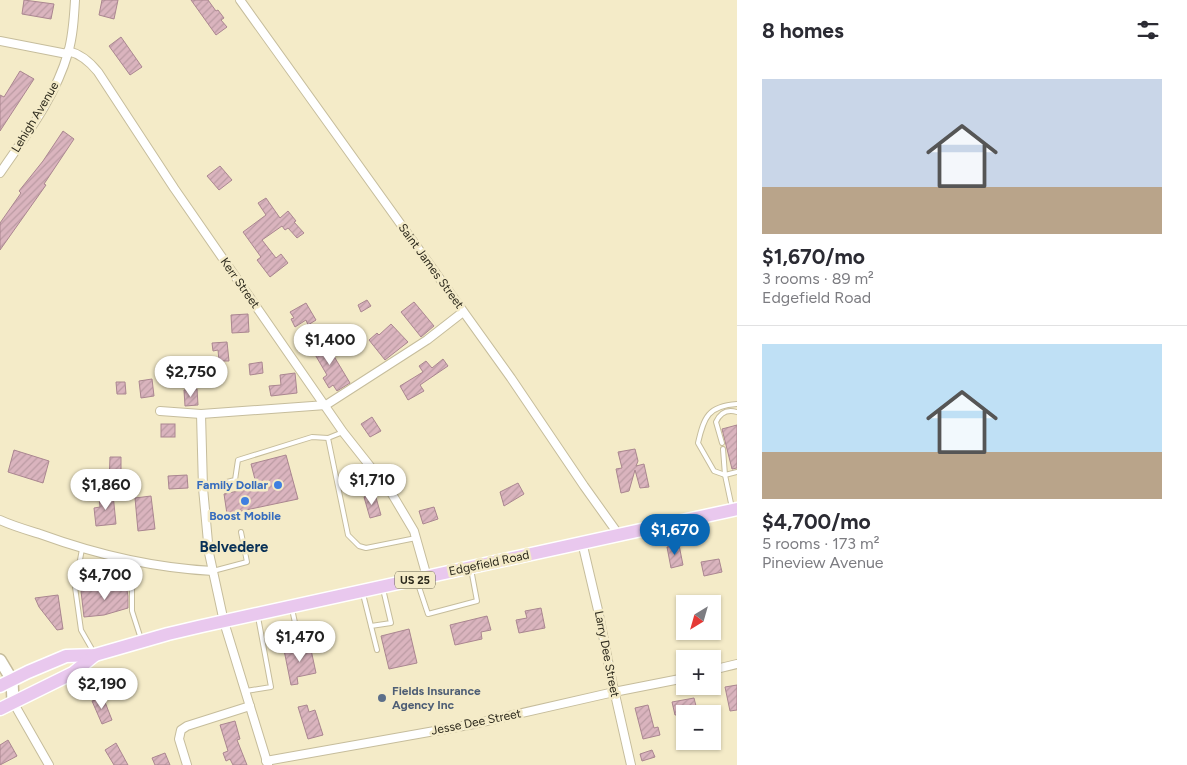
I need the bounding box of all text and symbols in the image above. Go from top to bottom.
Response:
icon: filters [1134,16,1162,44]
text: 8 homes [762,18,844,43]
street label: Lehigh Avenue [9,79,62,155]
icon: home [917,111,1007,201]
street label: Saint James Street [395,221,467,312]
text: $1,670/mo [762,244,865,269]
street label: Kerr Street [218,255,263,311]
text: 3 rooms · 89 m² [762,269,874,288]
text: Edgefield Road [762,288,871,307]
pin: $1,400 [289,324,371,366]
text: $1,400 [305,330,355,349]
pin: $2,750 [150,356,232,398]
text: $2,750 [166,362,216,381]
icon: home [917,377,1007,467]
pin: $1,710 [331,464,413,506]
pin: $1,860 [65,468,147,511]
text: $1,710 [349,470,395,489]
text: $1,860 [81,475,131,494]
place label: Family Dollar [197,478,268,492]
marker: Family Dollar [272,479,284,491]
marker: Boost Mobile [239,495,251,507]
place label: Boost Mobile [209,509,281,523]
text: $4,700/mo [762,509,871,534]
pin: $1,670 [634,514,716,556]
text: $1,670 [651,520,699,539]
text: 5 rooms · 173 m² [762,534,879,553]
district label: Belvedere [200,538,269,556]
street label: Edgefield Road [448,548,530,578]
text: Pineview Avenue [762,553,884,572]
pin: $4,700 [64,558,146,601]
text: $4,700 [79,565,131,584]
road number: US 25 [395,572,435,588]
north arrow [676,595,721,640]
map controls [676,595,721,750]
street label: Larry Dee Street [592,610,622,699]
pin: $1,470 [259,620,341,663]
text: $1,470 [275,627,325,646]
button: + [676,650,721,695]
pin: $2,190 [61,668,143,710]
text: $2,190 [78,674,126,693]
place label: Fields Insurance Agency Inc [392,684,481,712]
marker: Fields Insurance Agency Inc [376,692,388,704]
button: − [676,705,721,750]
street label: Jesse Dee Street [430,706,523,738]

